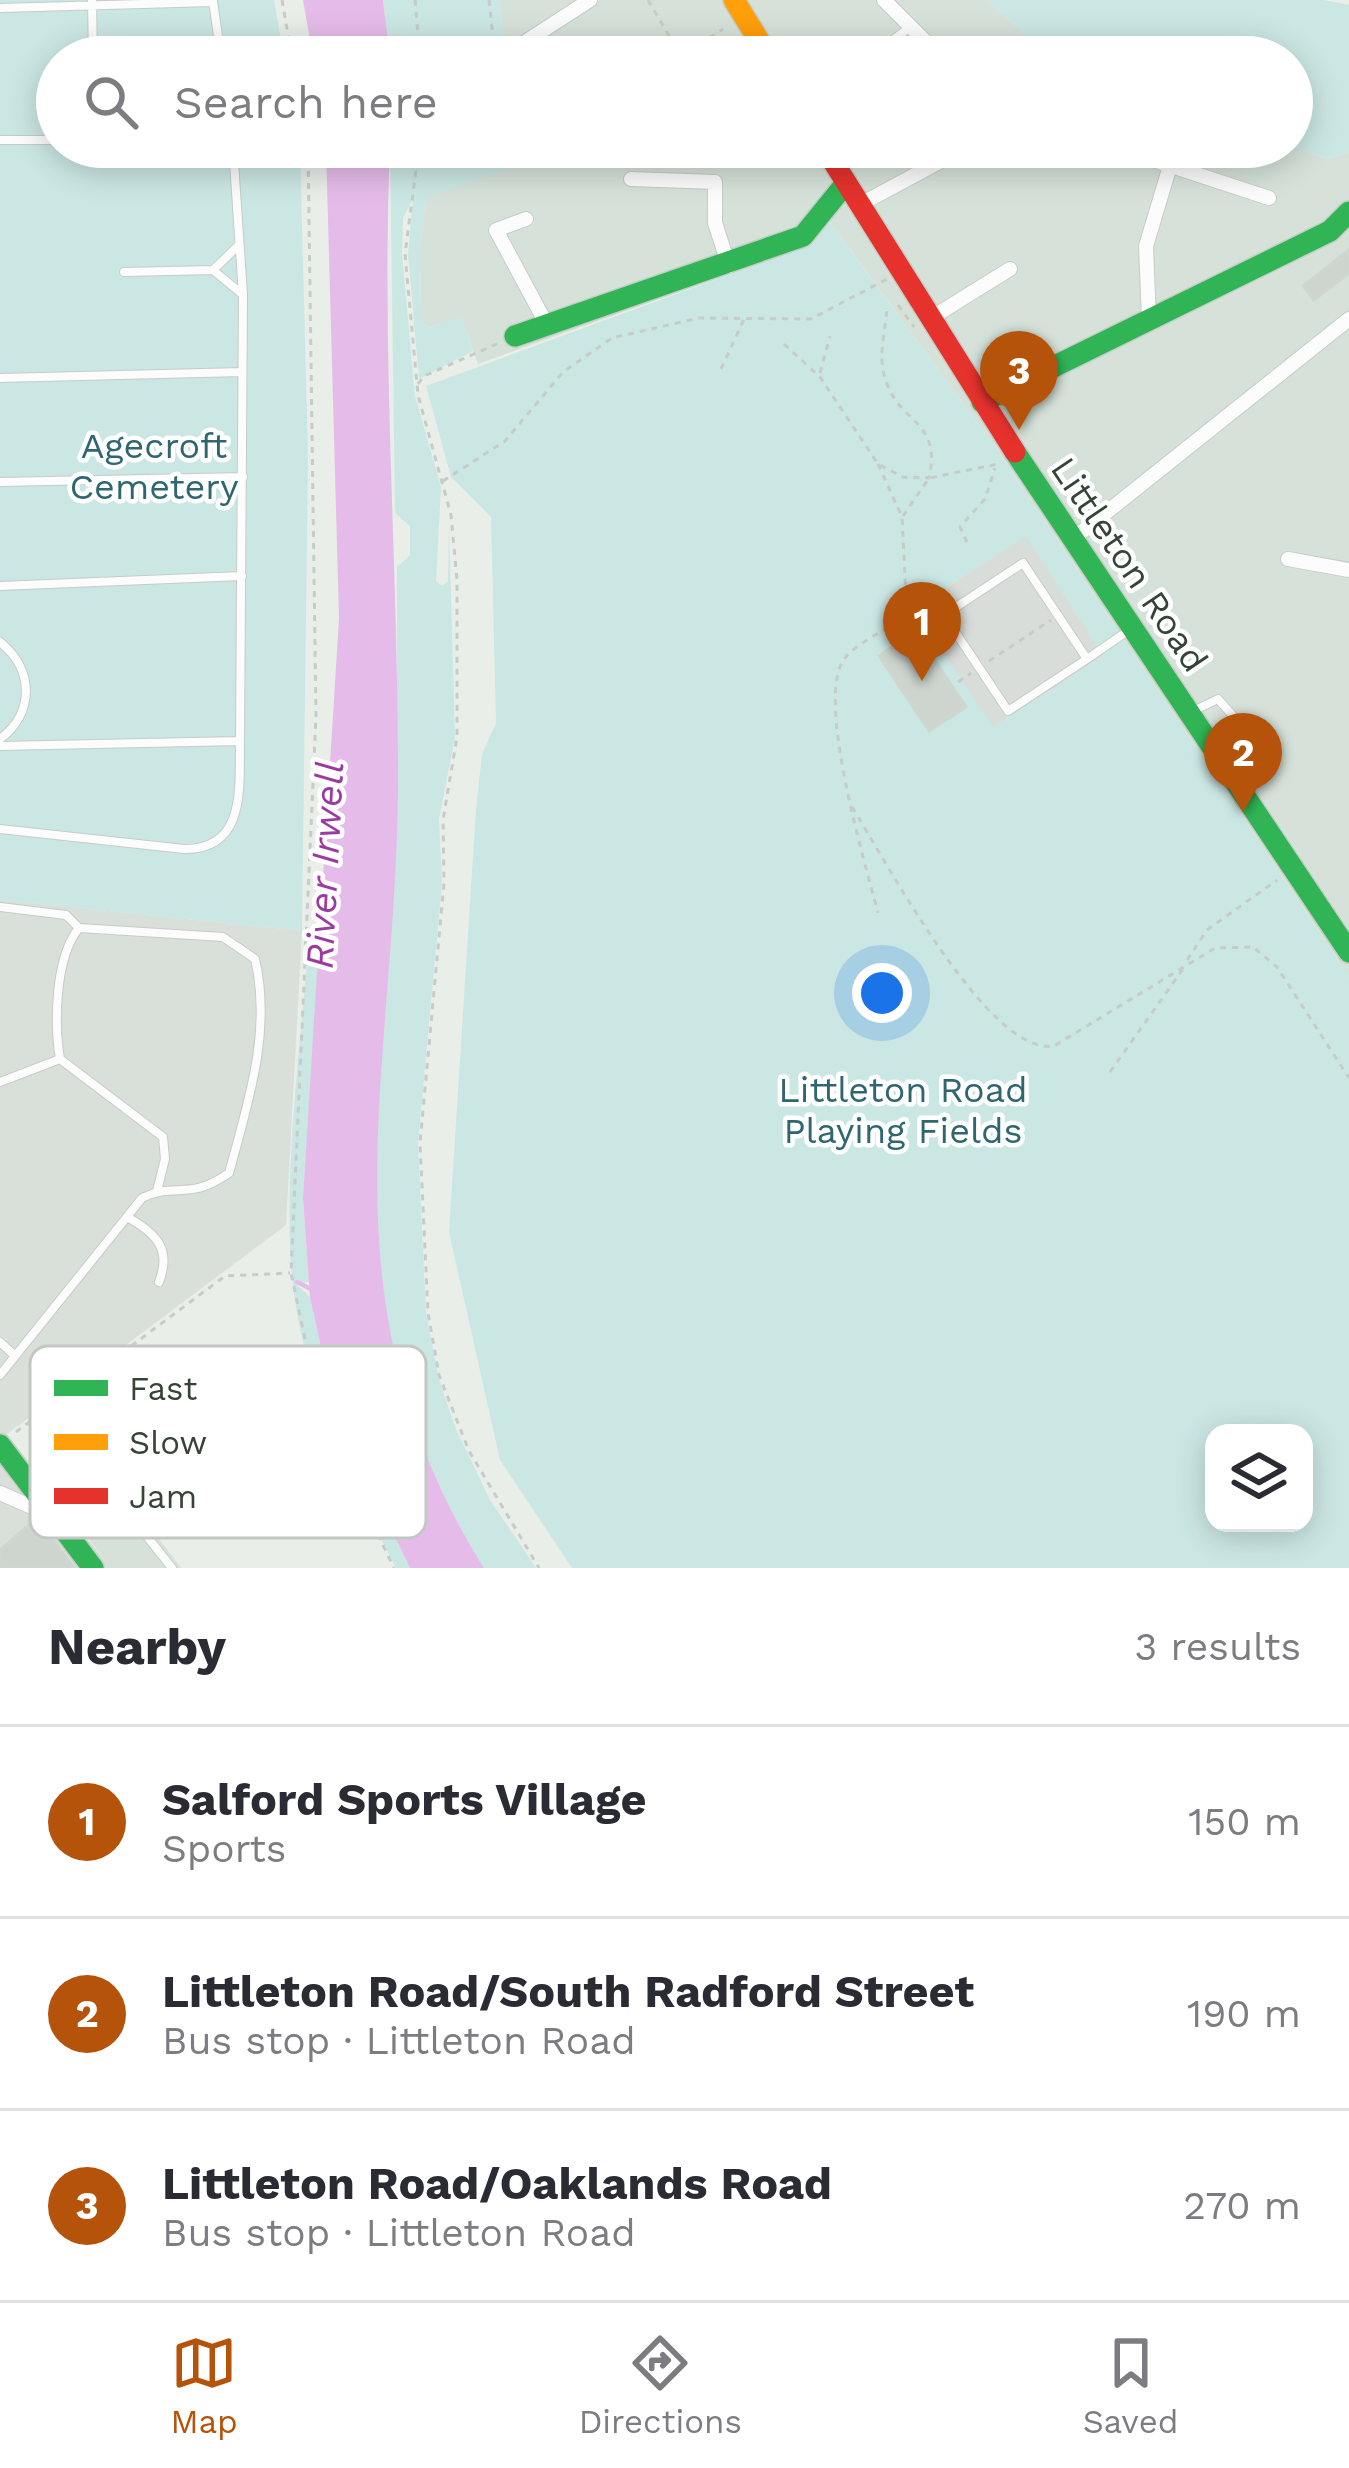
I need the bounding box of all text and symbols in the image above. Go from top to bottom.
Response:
search box [36,36,1313,168]
icon: search [78,69,144,135]
text: Search here [174,76,438,129]
pin: 3 [980,331,1058,430]
park label: Agecroft Cemetery [69,425,239,508]
street label: Littleton Road [1042,449,1216,680]
pin: 1 [883,582,961,681]
pin: 2 [1204,713,1282,812]
water label: River Irwell [297,760,352,970]
your location [852,963,912,1023]
park label: Littleton Road Playing Fields [778,1069,1028,1152]
legend [30,1346,426,1538]
text: Fast [129,1369,198,1408]
text: Slow [129,1423,207,1462]
map controls [1205,1424,1313,1532]
button: layers [1205,1424,1313,1532]
text: Jam [129,1477,197,1516]
text: Nearby [48,1617,226,1676]
text: 3 results [1135,1624,1301,1669]
text: Salford Sports Village [162,1773,646,1826]
text: 1 [79,1799,95,1844]
text: 150 m [1188,1799,1301,1844]
text: Sports [162,1826,286,1871]
text: Littleton Road/South Radford Street [162,1965,974,2018]
text: 2 [75,1991,99,2036]
text: 190 m [1187,1991,1301,2036]
text: Bus stop · Littleton Road [162,2018,636,2063]
text: Littleton Road/Oaklands Road [162,2157,832,2210]
text: 3 [75,2183,99,2228]
text: 270 m [1183,2183,1301,2228]
text: Bus stop · Littleton Road [162,2210,636,2255]
tab: Map [170,2330,238,2441]
tab: Directions [579,2330,742,2441]
tab: Saved [1083,2330,1179,2441]

